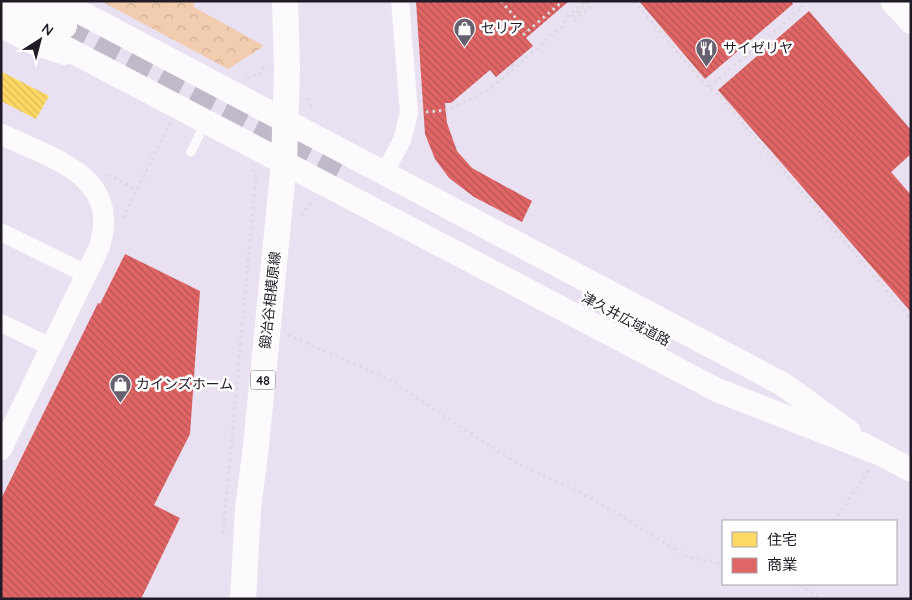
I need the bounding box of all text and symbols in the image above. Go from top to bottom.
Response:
north arrow [15,15,65,65]
shop icon: セリア [453,16,477,47]
text: N [38,19,57,40]
place label: セリア [481,19,523,37]
restaurant icon: サイゼリヤ [695,36,719,67]
place label: サイゼリヤ [723,39,793,57]
street label: 鍛冶谷相模原線 [256,250,284,350]
street label: 津久井広域道路 [579,288,673,350]
road number: 48 [250,370,276,390]
shop icon: カインズホーム [108,372,132,403]
place label: カインズホーム [136,375,233,393]
legend [722,520,897,585]
text: 住宅 [767,530,797,549]
text: 商業 [767,555,797,574]

